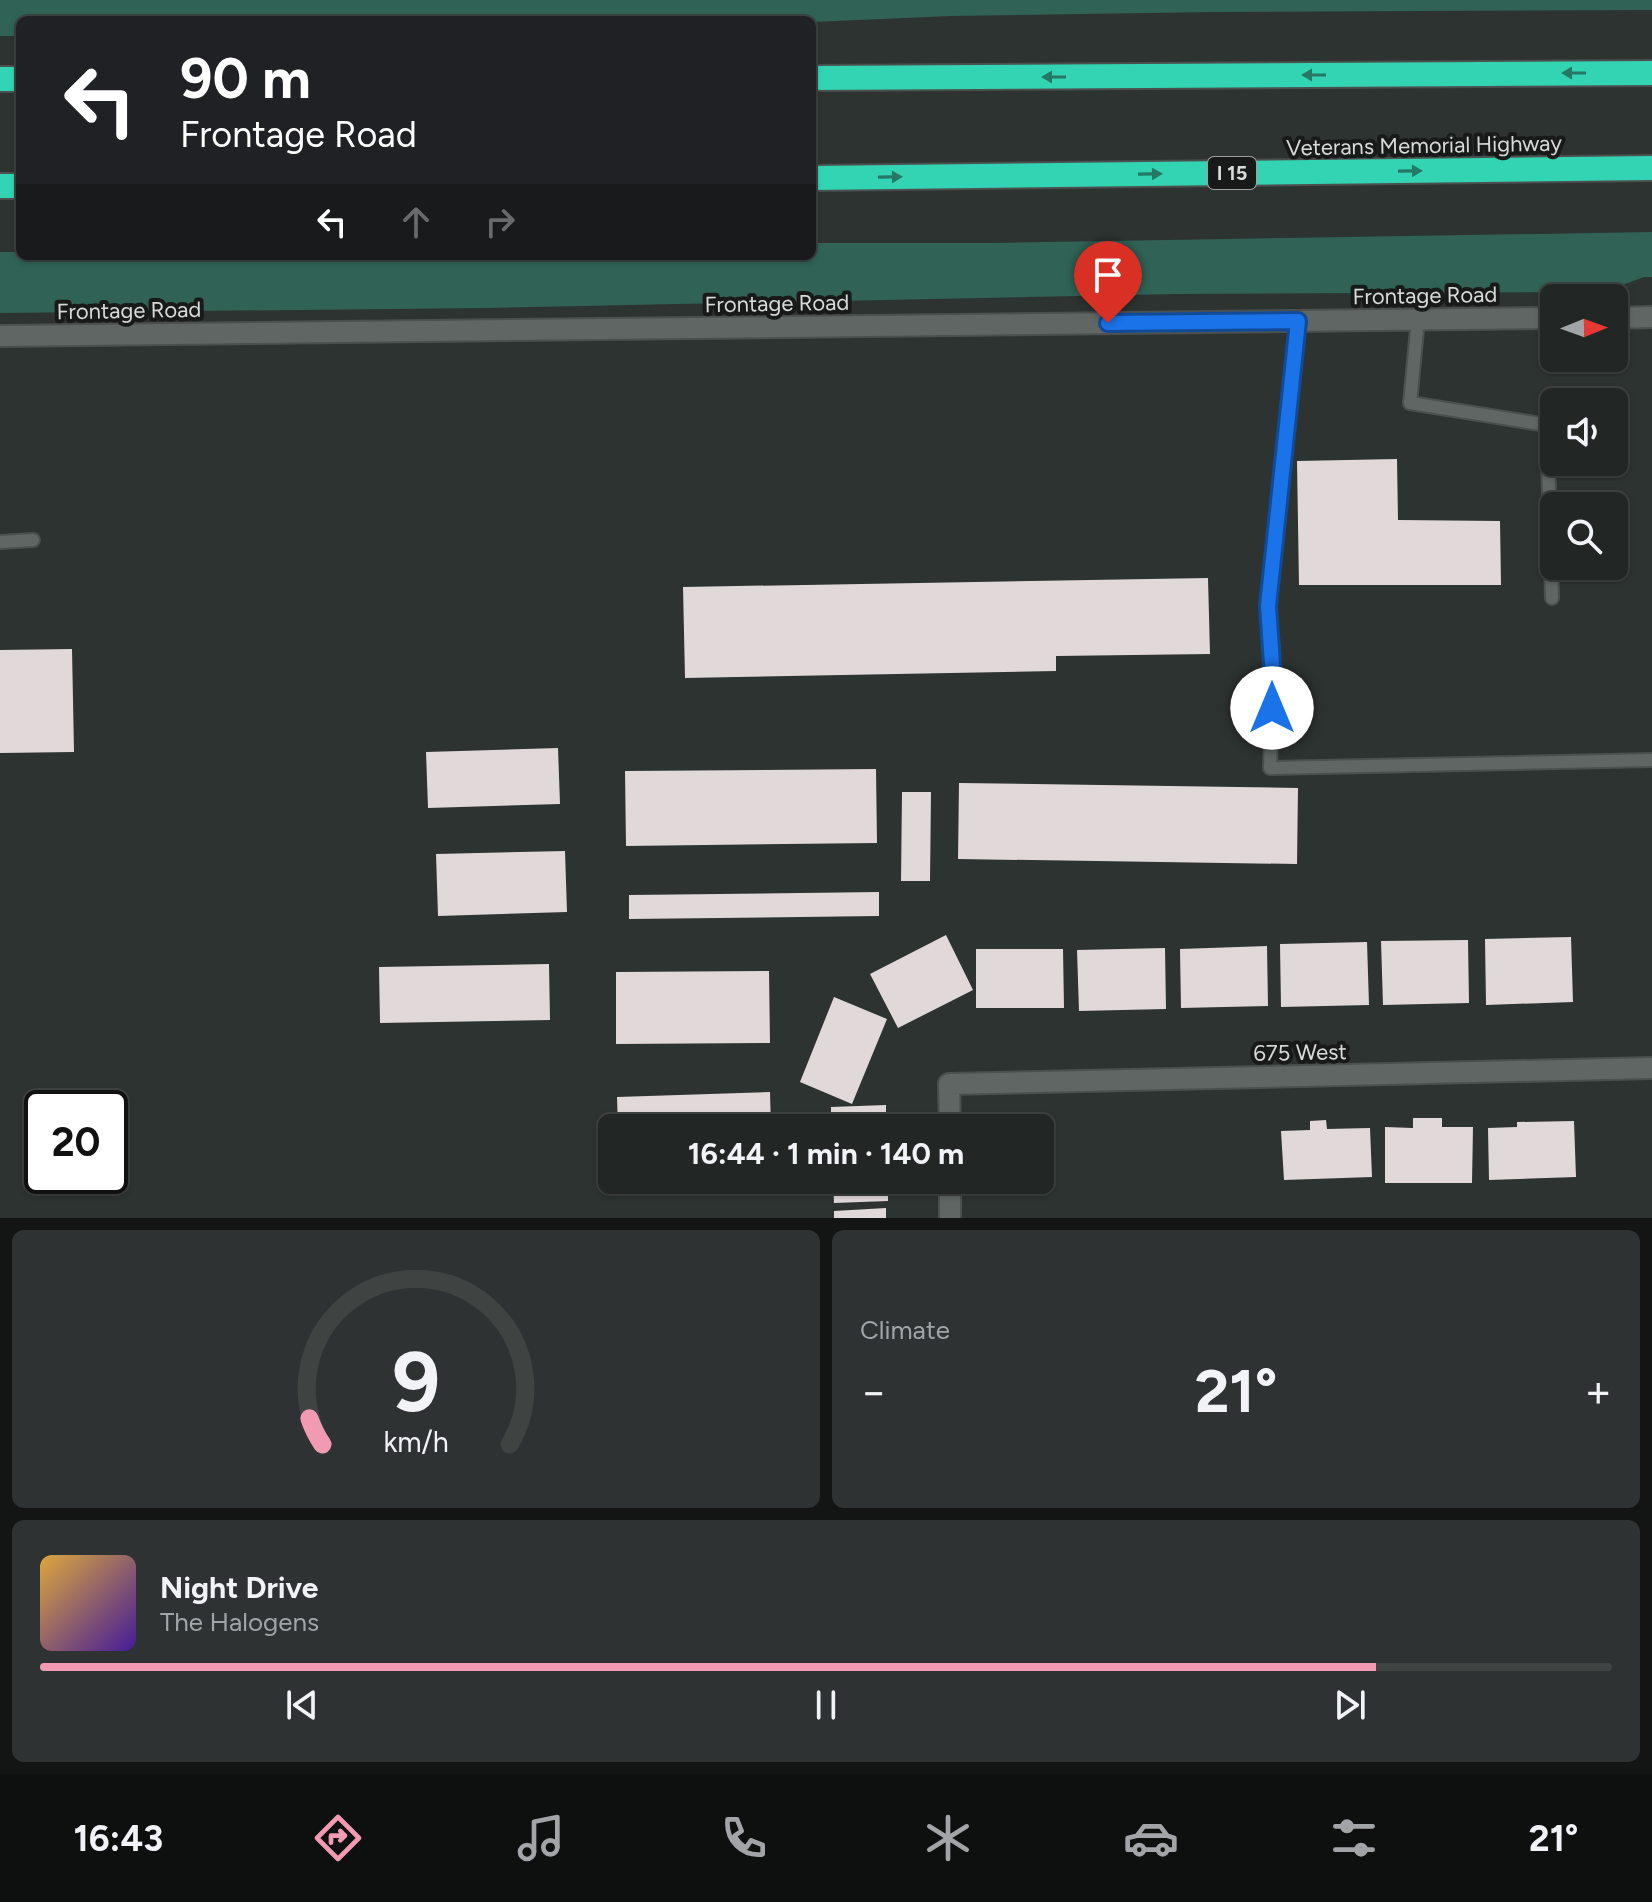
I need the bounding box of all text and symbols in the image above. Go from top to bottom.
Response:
text: 90 m [180,45,311,112]
icon: left [48,48,152,152]
one-way arrow [1561,67,1586,79]
one-way arrow [1301,69,1326,82]
one-way arrow [1041,71,1066,83]
text: Frontage Road [180,113,417,156]
street label: Veterans Memorial Highway [1286,130,1562,161]
road number: I 15 [1208,157,1256,189]
one-way arrow [1398,165,1423,177]
one-way arrow [1138,168,1163,180]
one-way arrow [878,171,903,183]
icon: left [310,200,354,244]
icon: ahead [394,200,438,244]
icon: right [478,200,522,244]
pin [1074,241,1142,323]
icon: arrive [1086,253,1130,297]
street label: Frontage Road [1352,281,1498,310]
north arrow [1540,284,1628,372]
map controls [1540,284,1628,580]
street label: Frontage Road [704,289,850,318]
street label: Frontage Road [56,296,202,325]
button: sound [1540,388,1628,476]
button: search [1540,492,1628,580]
position arrow [1230,666,1314,750]
street label: 675 West [1253,1038,1347,1067]
speed limit sign: 20 [24,1090,128,1194]
text: 16:44 · 1 min · 140 m [688,1135,964,1172]
text: Climate [860,1314,950,1346]
text: 9 [392,1332,440,1432]
text: 21° [1195,1355,1277,1427]
text: − [860,1365,887,1418]
text: + [1585,1365,1612,1418]
text: km/h [383,1425,449,1459]
text: Night Drive [160,1569,318,1606]
text: The Halogens [160,1606,319,1638]
icon: previous [280,1683,324,1727]
icon: pause [804,1683,848,1727]
icon: next [1328,1683,1372,1727]
icon: directions [310,1810,366,1866]
icon: music [513,1810,569,1866]
icon: phone [716,1810,772,1866]
icon: climate [920,1810,976,1866]
icon: car [1123,1810,1179,1866]
icon: filters [1326,1810,1382,1866]
text: 16:43 [74,1817,163,1860]
text: 21° [1529,1817,1578,1860]

